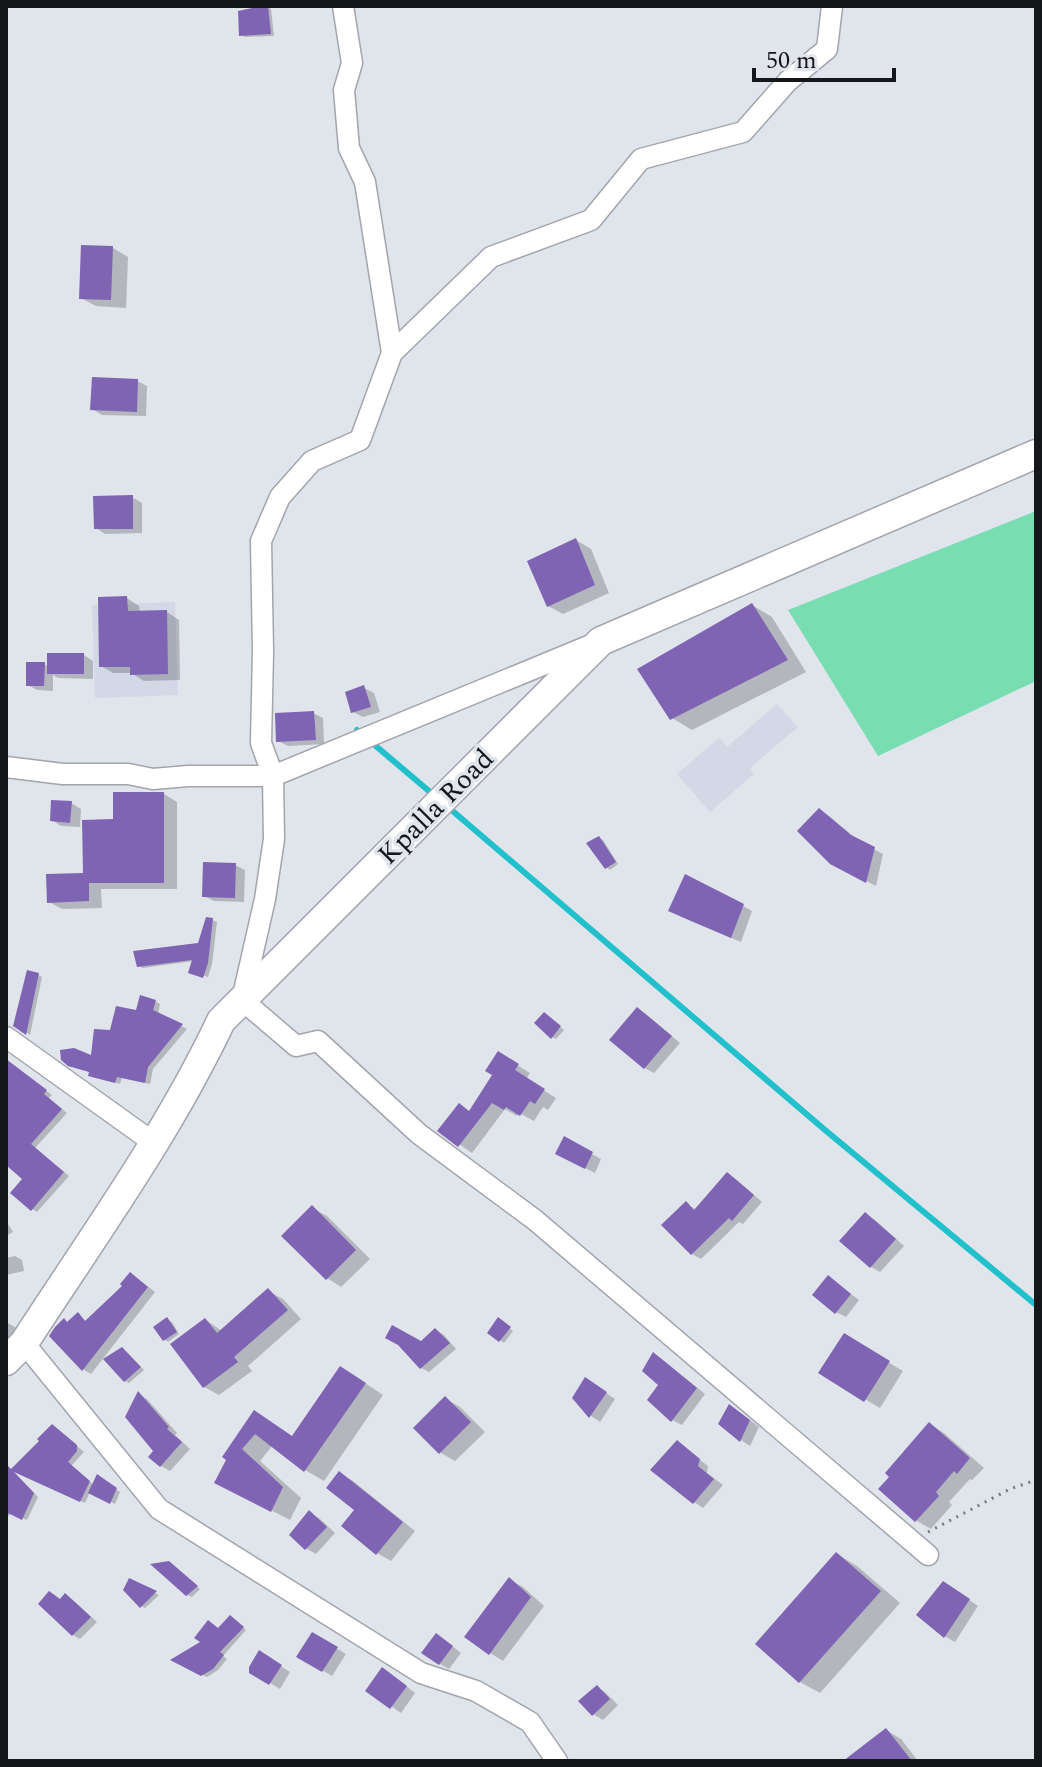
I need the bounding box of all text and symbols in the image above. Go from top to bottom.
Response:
scale bar [754,32,894,82]
text: 50 m [766,43,817,79]
street label: Kpalla Road [368,739,504,875]

